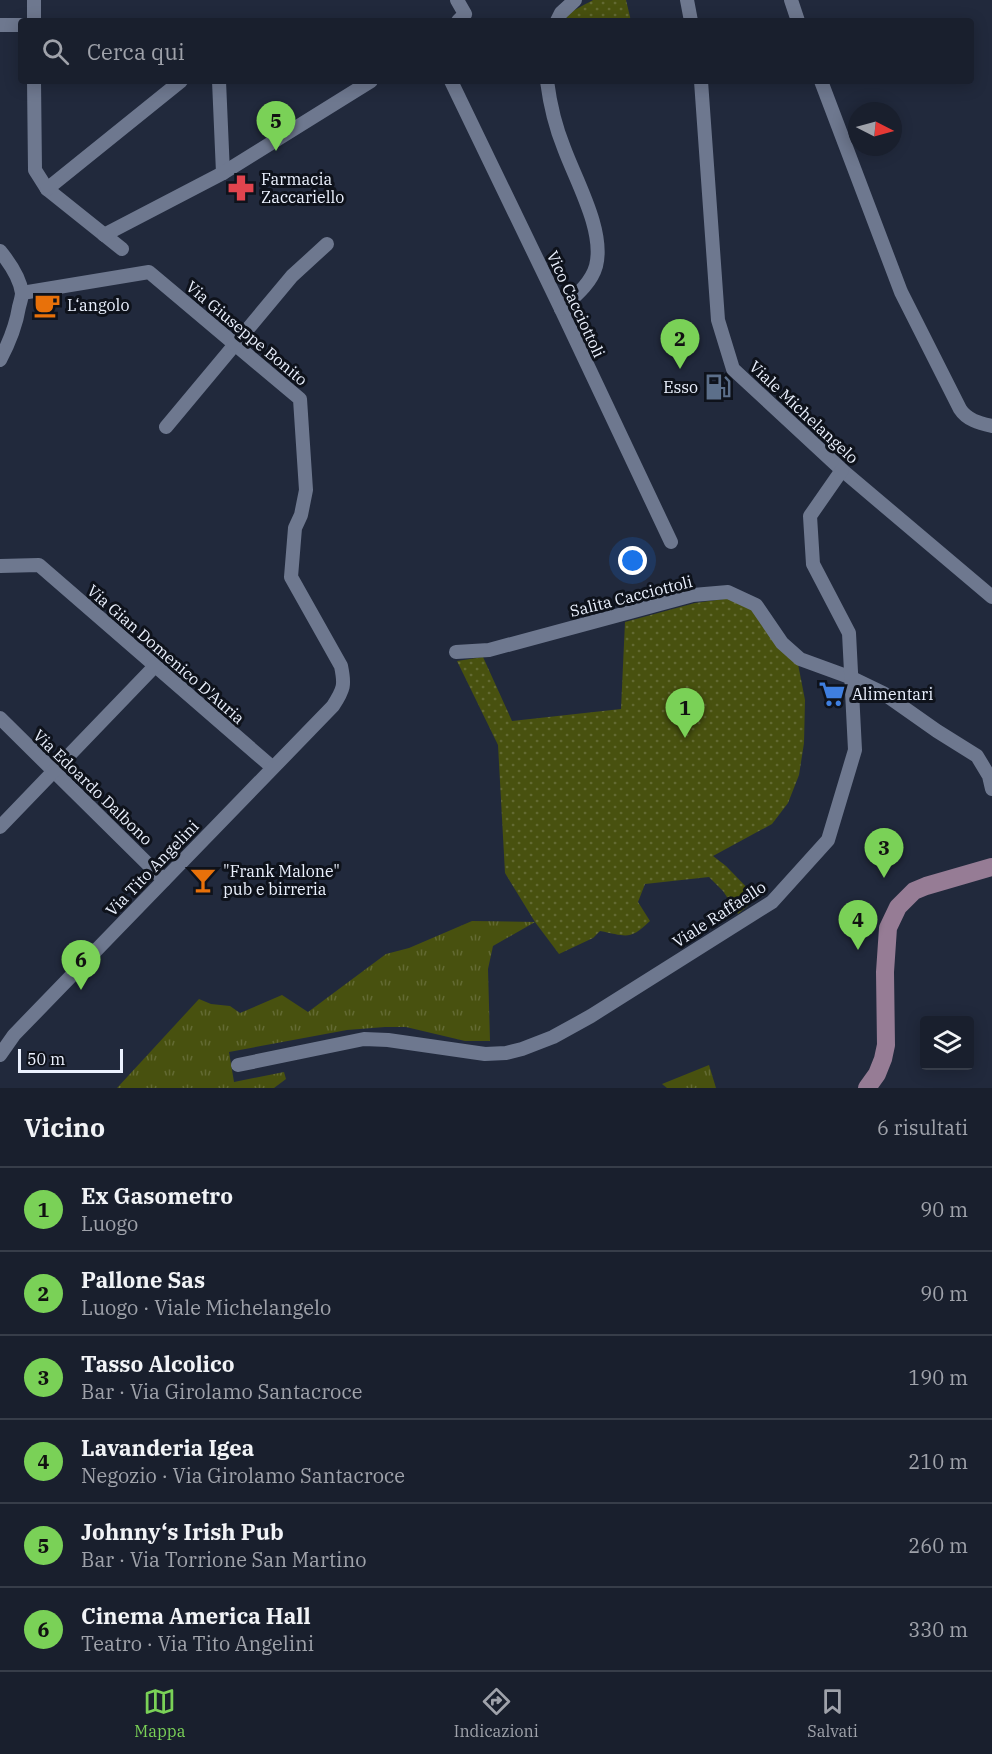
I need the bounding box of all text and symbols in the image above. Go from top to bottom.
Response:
search box [18,18,974,84]
icon: search [39,35,72,68]
text: Cerca qui [87,37,185,66]
pin: 5 [256,102,296,151]
north arrow [848,102,902,156]
place label: Farmacia Zaccariello [261,169,344,207]
pharmacy icon: Farmacia Zaccariello [226,173,256,203]
street label: Vico Cacciottoli [543,247,609,361]
street label: Via Giuseppe Bonito [182,276,312,390]
cafe icon: L‘angolo [32,290,62,320]
place label: L‘angolo [67,295,129,315]
pin: 2 [660,320,700,369]
street label: Viale Michelangelo [745,356,863,468]
fuel station icon: Esso [703,372,733,402]
place label: Esso [663,377,698,397]
your location [618,546,647,575]
street label: Salita Cacciottoli [568,571,694,621]
street label: Via Gian Domenico D'Auria [83,580,249,728]
supermarket icon: Alimentari [817,679,847,709]
place label: Alimentari [852,684,933,704]
pin: 1 [666,688,704,738]
street label: Via Edoardo Dalbono [29,725,157,849]
street label: Via Tito Angelini [101,816,203,920]
pin: 3 [864,828,904,878]
place label: "Frank Malone" pub e birreria [223,861,340,899]
bar icon: "Frank Malone" pub e birreria [188,865,218,895]
street label: Viale Raffaello [668,876,770,952]
pin: 4 [838,900,878,950]
pin: 6 [62,940,100,990]
map controls [920,1016,974,1070]
button: layers [920,1016,974,1070]
scale bar [18,1046,123,1074]
text: 50 m [27,1049,65,1069]
text: Vicino [24,1110,105,1144]
text: 6 risultati [877,1114,968,1141]
text: Ex Gasometro [81,1181,233,1210]
text: 1 [38,1196,50,1223]
text: 90 m [920,1196,968,1223]
text: Luogo [81,1210,138,1237]
text: Pallone Sas [81,1265,205,1294]
text: 2 [38,1280,50,1307]
text: 90 m [920,1280,968,1307]
text: Luogo · Viale Michelangelo [81,1294,331,1321]
text: Tasso Alcolico [81,1349,234,1378]
text: 3 [38,1364,50,1391]
text: 190 m [908,1364,968,1391]
text: Bar · Via Girolamo Santacroce [81,1378,362,1405]
text: Lavanderia Igea [81,1433,254,1462]
text: 4 [38,1448,50,1475]
text: 210 m [908,1448,968,1475]
text: Negozio · Via Girolamo Santacroce [81,1462,405,1489]
text: Johnny‘s Irish Pub [81,1517,284,1546]
text: 5 [38,1532,50,1559]
text: 260 m [908,1532,968,1559]
text: Bar · Via Torrione San Martino [81,1546,366,1573]
text: Cinema America Hall [81,1601,311,1630]
text: 6 [38,1616,50,1643]
text: 330 m [908,1616,968,1643]
text: Teatro · Via Tito Angelini [81,1630,314,1657]
tab: Mappa [134,1685,185,1741]
tab: Indicazioni [454,1685,539,1741]
tab: Salvati [807,1685,858,1741]

